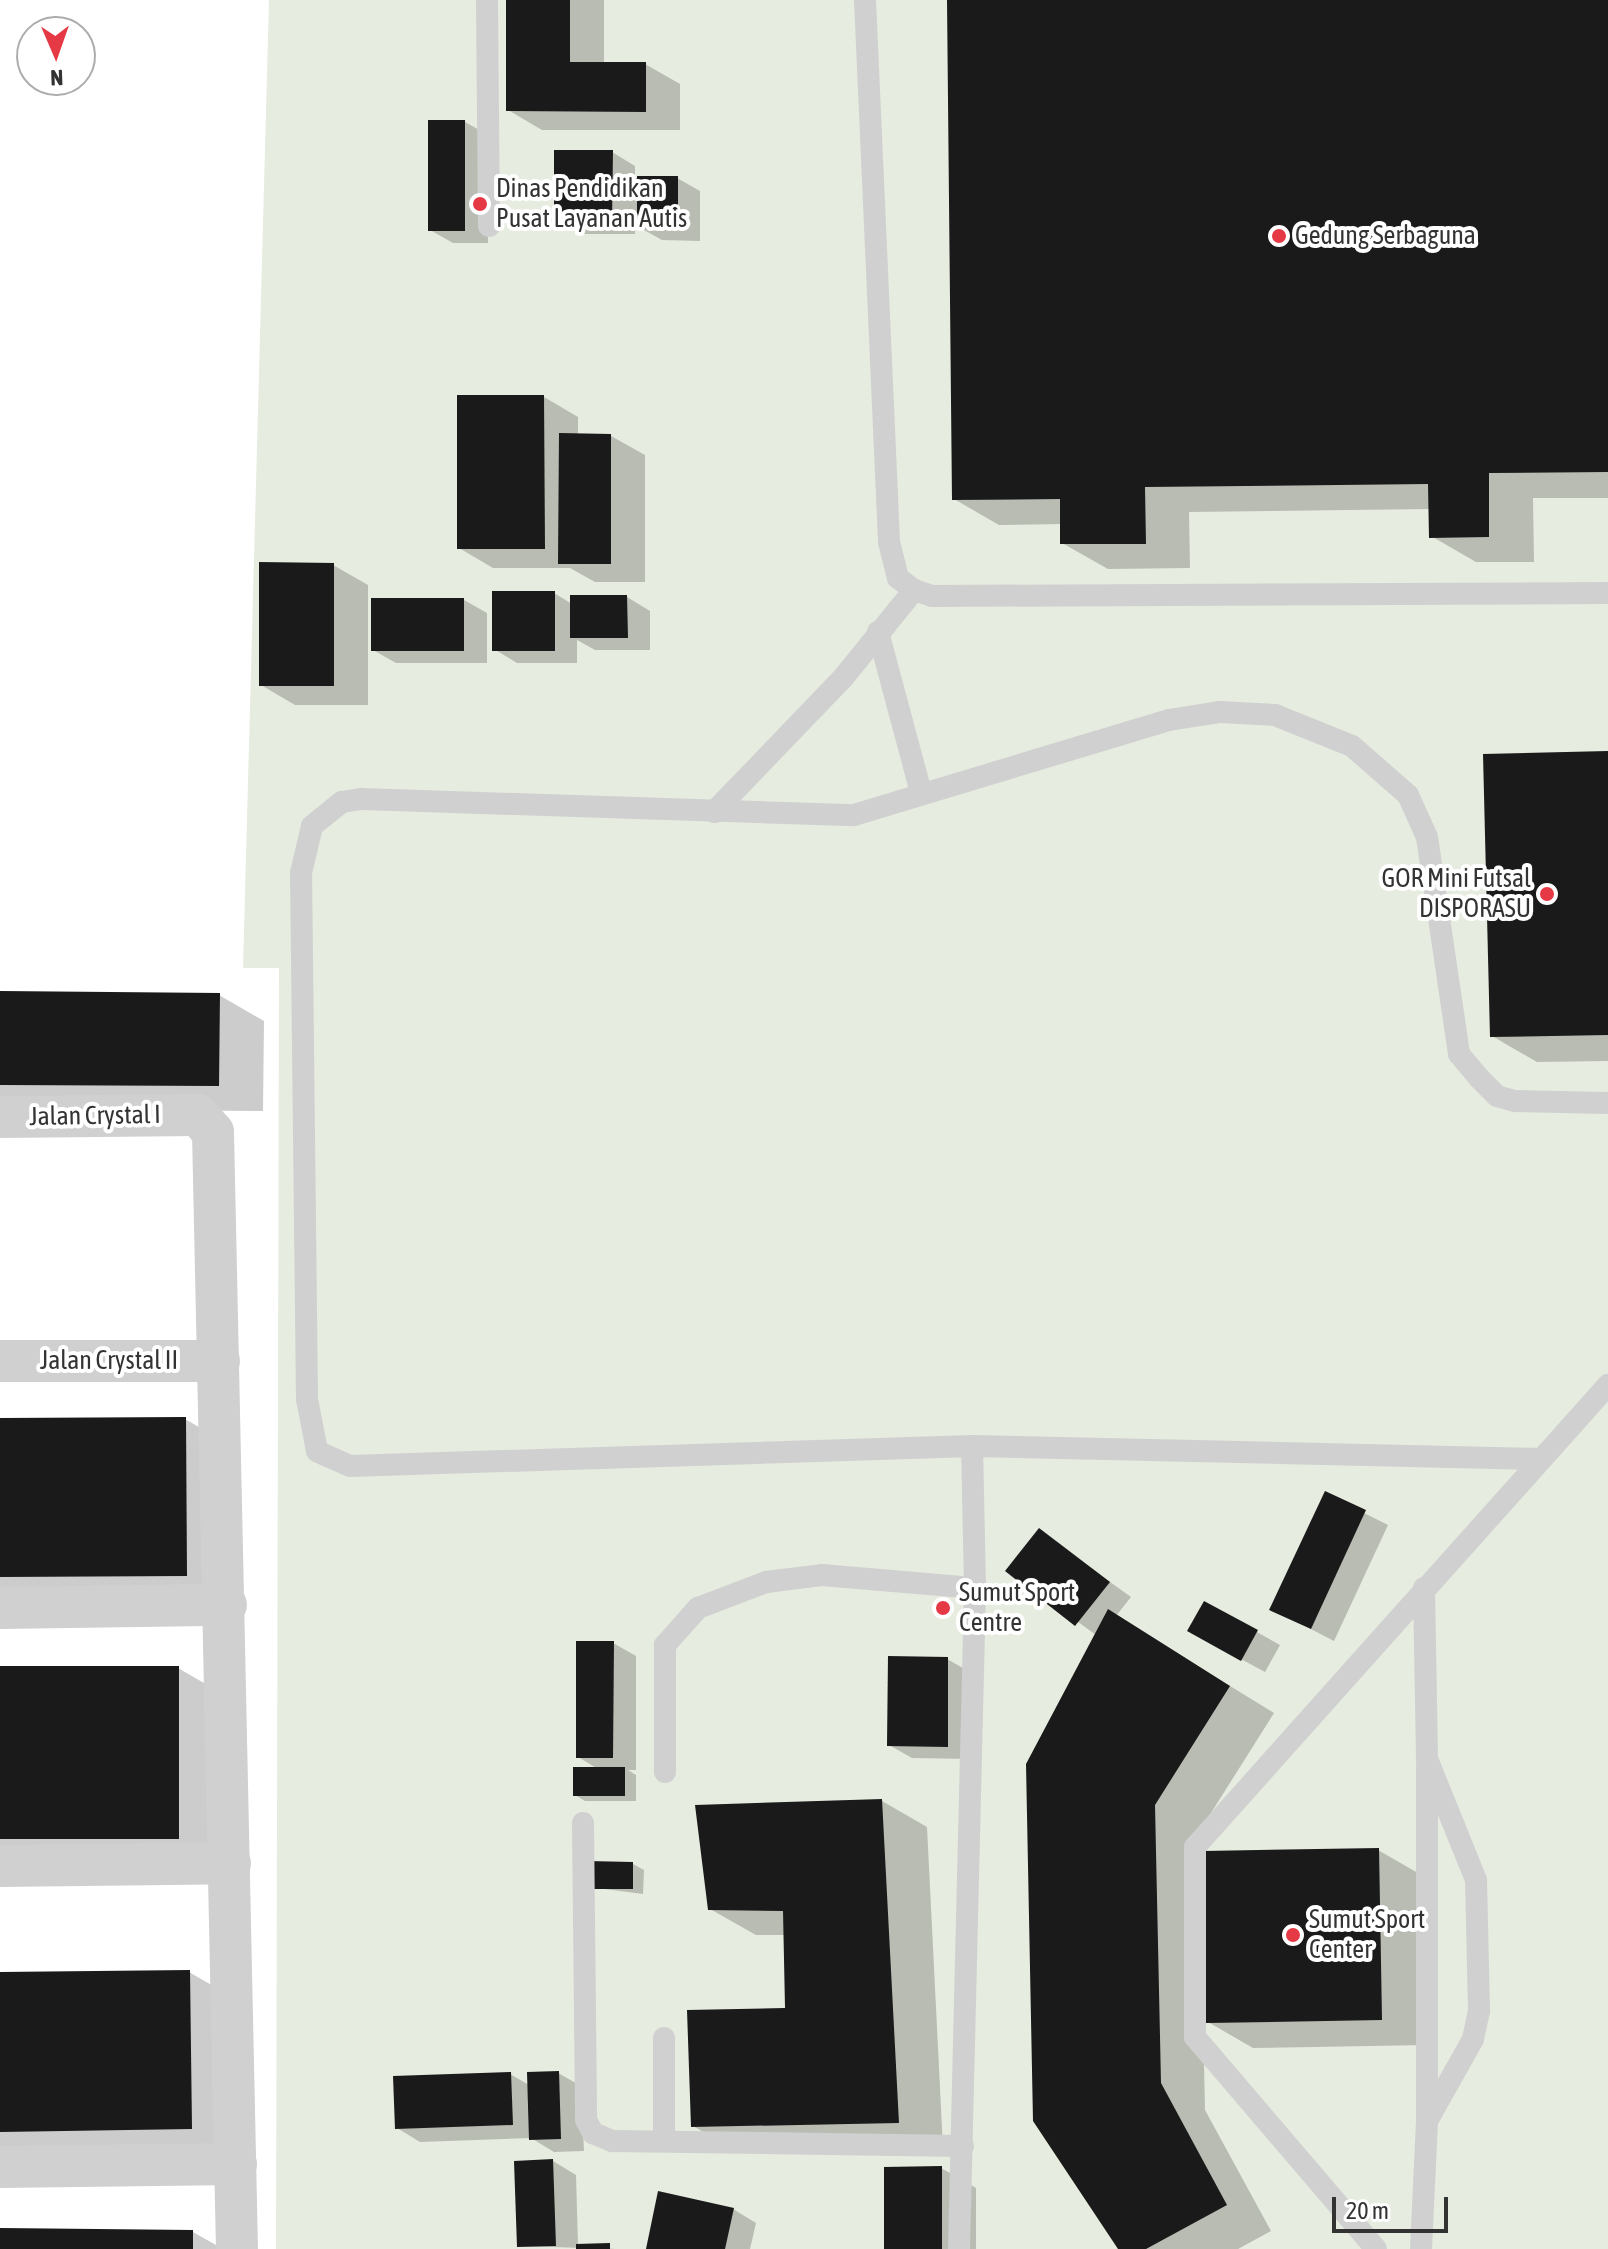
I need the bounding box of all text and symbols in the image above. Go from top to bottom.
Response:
north arrow [16,16,96,96]
text: N [50,65,64,91]
place label: Dinas Pendidikan Pusat Layanan Autis [496,173,687,234]
marker: Dinas Pendidikan Pusat Layanan Autis [471,195,489,213]
place label: Gedung Serbaguna [1295,220,1476,252]
marker: Gedung Serbaguna [1270,227,1288,245]
place label: GOR Mini Futsal DISPORASU [1382,863,1531,924]
marker: GOR Mini Futsal DISPORASU [1538,885,1556,903]
street label: Jalan Crystal I [29,1099,161,1133]
street label: Jalan Crystal II [40,1345,178,1377]
place label: Sumut Sport Centre [959,1577,1075,1638]
marker: Sumut Sport Centre [934,1599,952,1617]
place label: Sumut Sport Center [1309,1904,1425,1966]
marker: Sumut Sport Center [1284,1926,1302,1944]
scale bar [1336,2181,1452,2231]
text: 20 m [1346,2197,1389,2224]

